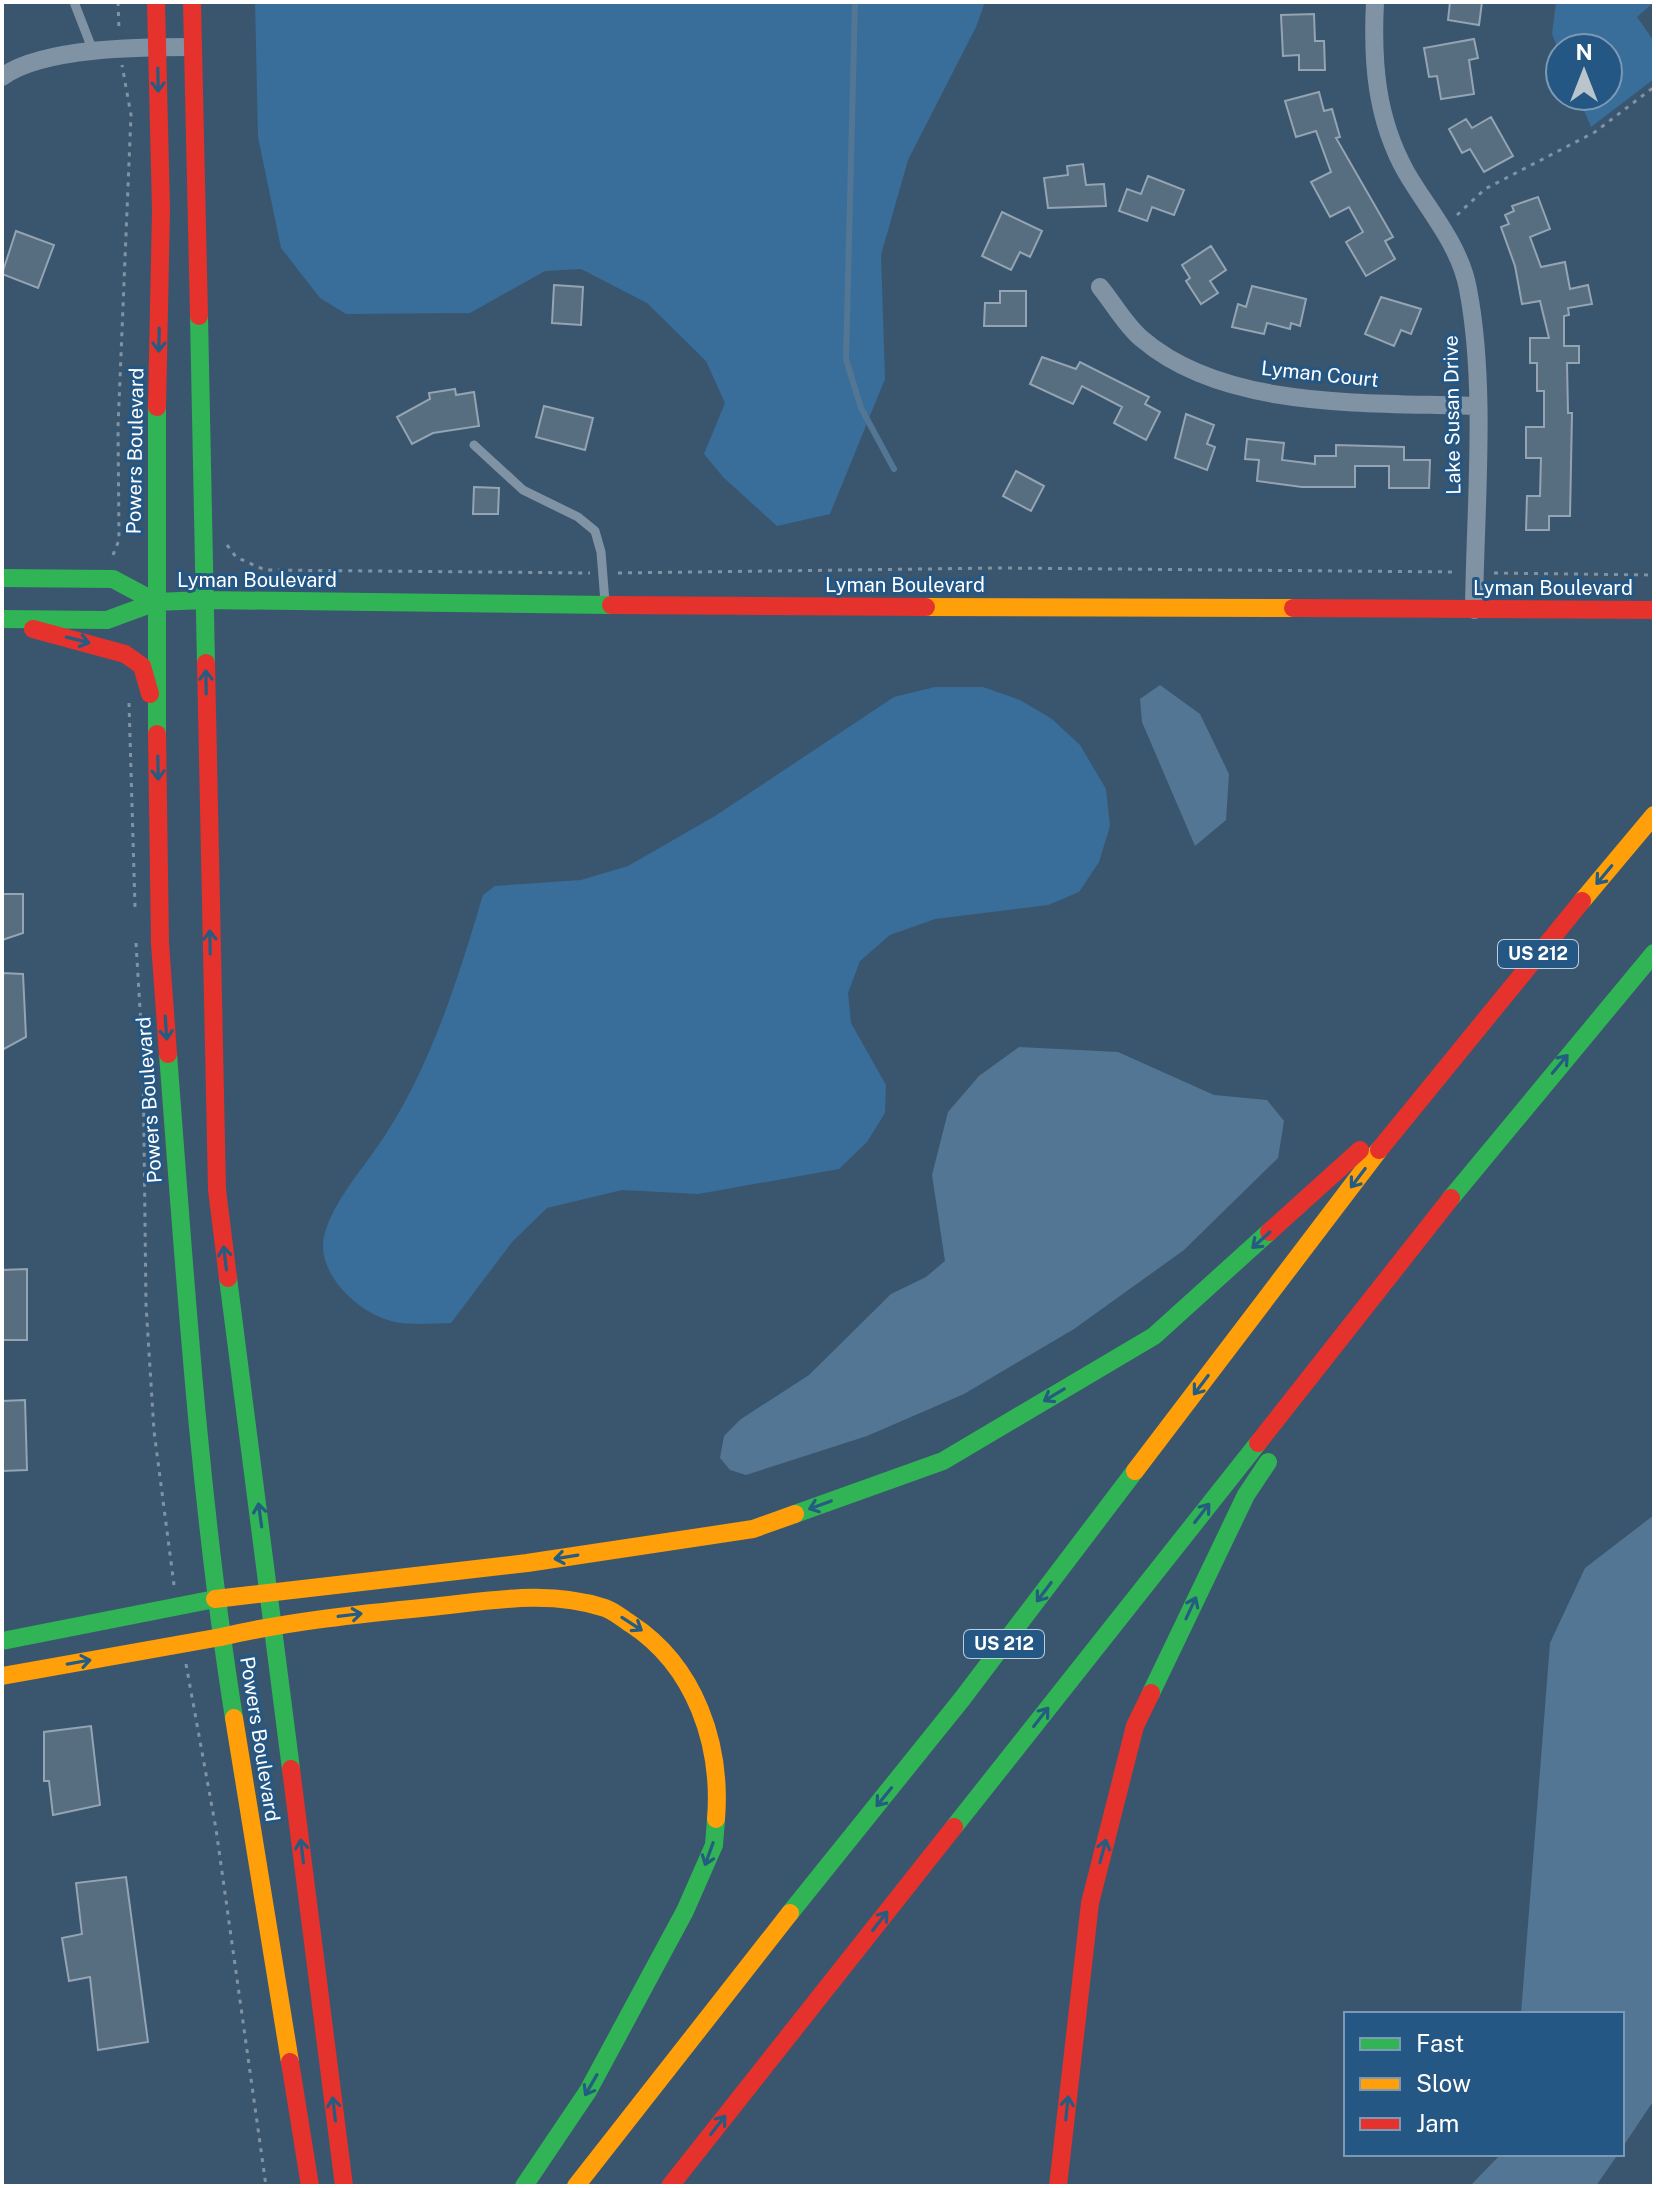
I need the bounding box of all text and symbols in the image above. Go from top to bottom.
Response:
north arrow [1544,32,1624,112]
text: N [1575,39,1593,65]
one-way arrow [151,66,166,93]
one-way arrow [151,326,166,353]
street label: Lake Susan Drive [1439,335,1465,495]
street label: Lyman Court [1260,356,1380,392]
street label: Powers Boulevard [122,367,148,535]
street label: Lyman Boulevard [177,568,337,592]
street label: Lyman Boulevard [825,573,985,597]
street label: Lyman Boulevard [1473,576,1633,600]
one-way arrow [65,634,91,649]
one-way arrow [198,669,213,696]
one-way arrow [150,754,165,781]
one-way arrow [1595,865,1613,885]
one-way arrow [203,929,218,956]
road number: US 212 [1498,940,1578,968]
one-way arrow [159,1014,174,1041]
street label: Powers Boulevard [131,1016,167,1184]
one-way arrow [1551,1054,1569,1075]
one-way arrow [1350,1167,1367,1188]
one-way arrow [1251,1230,1271,1248]
one-way arrow [217,1246,232,1271]
one-way arrow [1193,1374,1210,1395]
one-way arrow [1043,1387,1066,1403]
one-way arrow [808,1499,833,1514]
one-way arrow [252,1503,267,1528]
one-way arrow [1194,1503,1211,1524]
one-way arrow [554,1550,579,1565]
one-way arrow [1035,1581,1052,1602]
one-way arrow [1184,1597,1200,1621]
one-way arrow [336,1607,363,1622]
one-way arrow [620,1616,642,1632]
road number: US 212 [964,1630,1044,1658]
one-way arrow [66,1654,91,1669]
street label: Powers Boulevard [235,1655,285,1823]
one-way arrow [1032,1707,1050,1728]
one-way arrow [875,1786,893,1807]
one-way arrow [294,1838,309,1865]
one-way arrow [1096,1839,1111,1865]
one-way arrow [701,1841,715,1866]
one-way arrow [871,1911,888,1932]
legend [1344,2012,1624,2156]
text: Fast [1416,2029,1464,2057]
text: Slow [1416,2069,1471,2097]
one-way arrow [583,2073,599,2096]
one-way arrow [327,2096,342,2123]
one-way arrow [1059,2096,1074,2122]
text: Jam [1416,2109,1459,2137]
one-way arrow [710,2115,727,2136]

